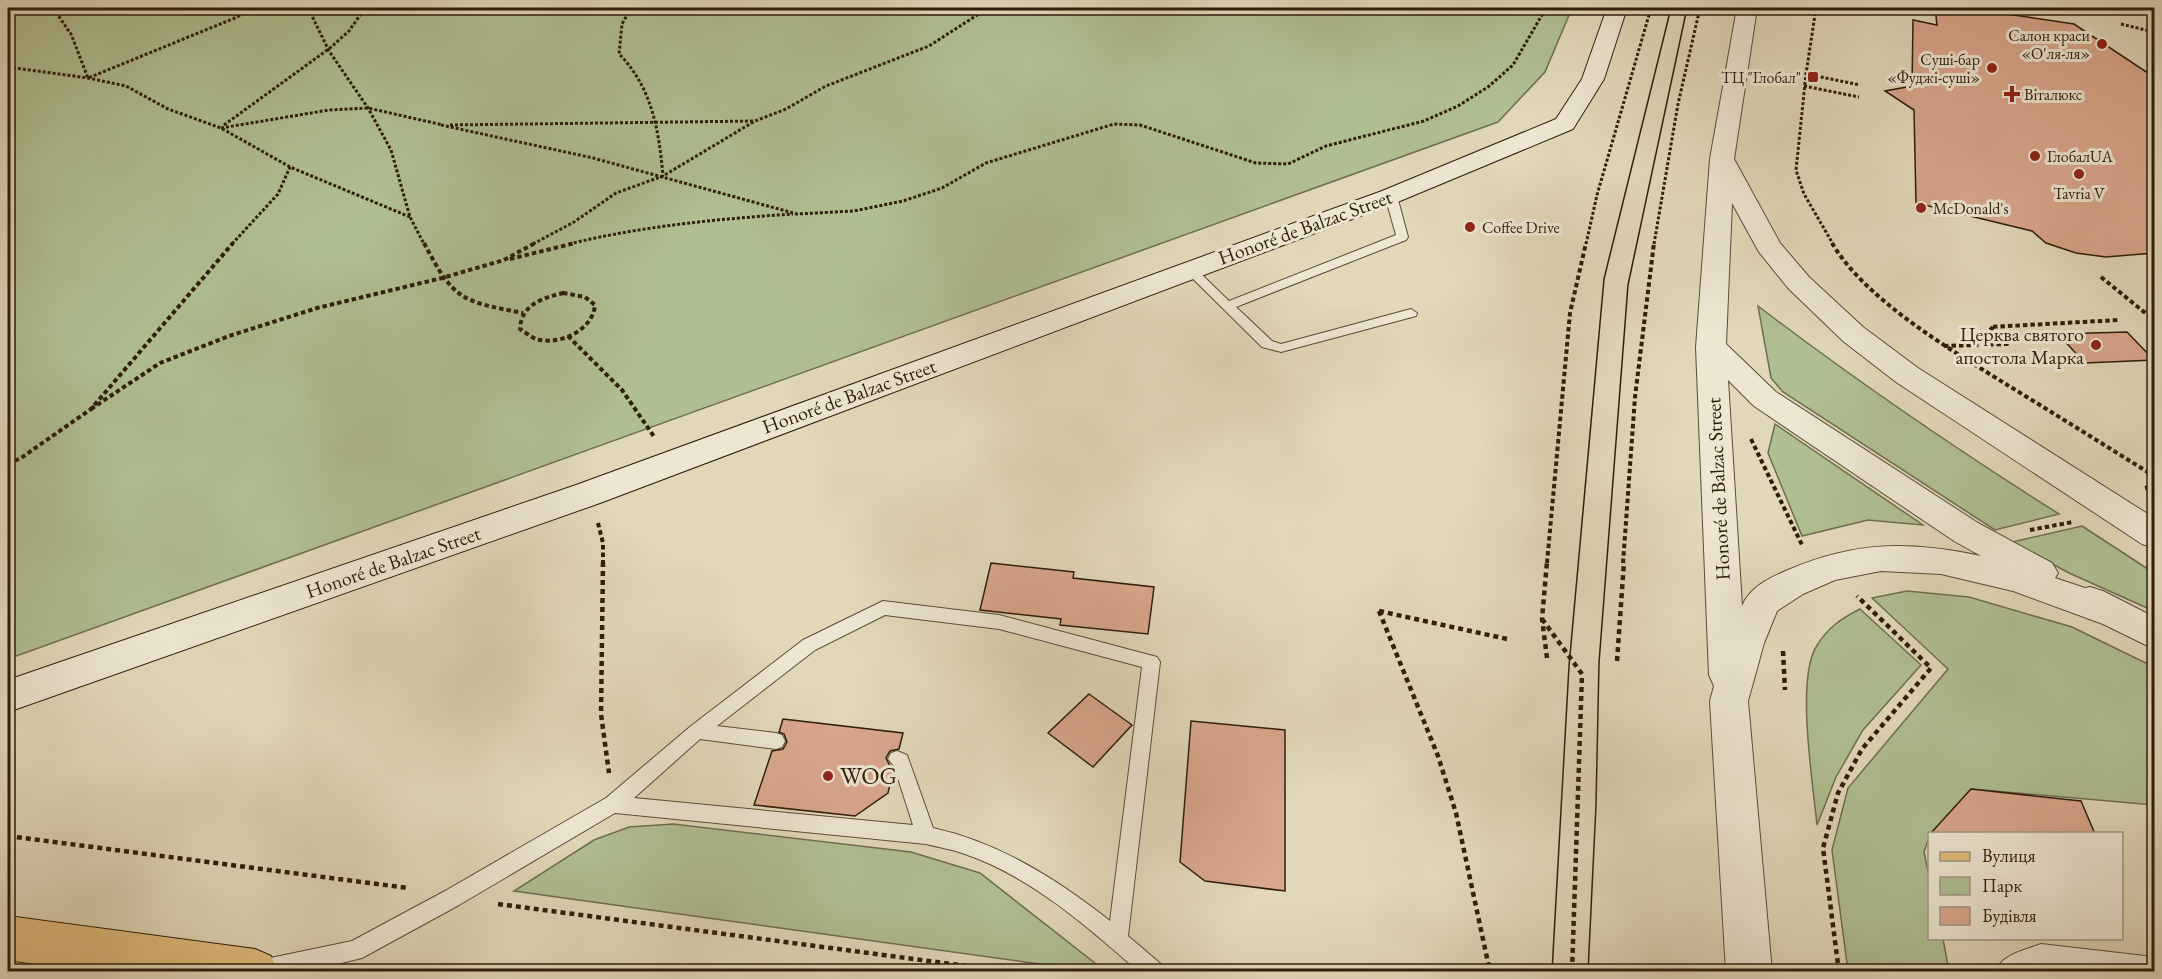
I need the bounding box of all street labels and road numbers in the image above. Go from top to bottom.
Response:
street label: Honoré de Balzac Street [1215,183,1396,271]
street label: Honoré de Balzac Street [759,352,940,440]
street label: Honoré de Balzac Street [1700,396,1736,581]
street label: Honoré de Balzac Street [302,520,484,604]

